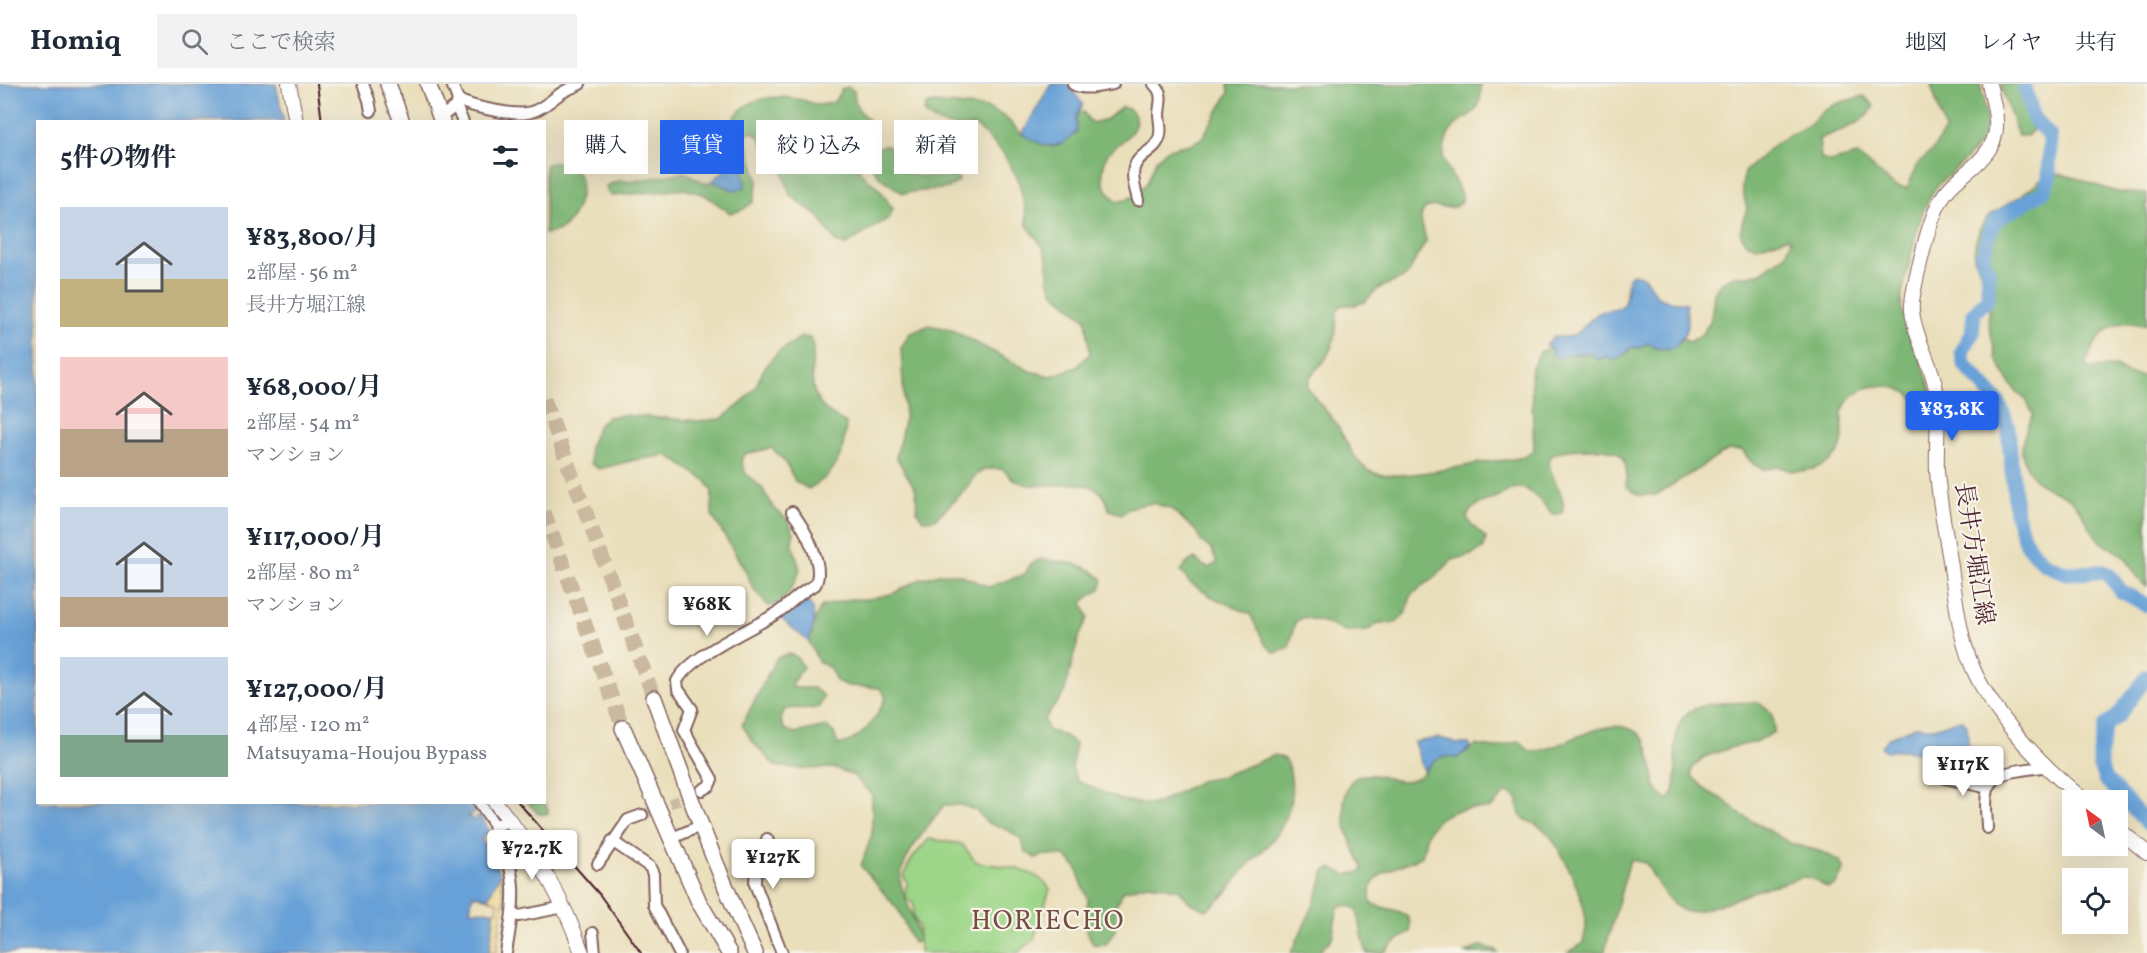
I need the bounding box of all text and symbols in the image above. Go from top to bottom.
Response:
search box [157,14,577,68]
text: Homiq [30,22,121,61]
icon: search [178,25,211,58]
text: ここで検索 [226,28,336,59]
text: 地図 [1905,29,1947,58]
text: レイヤ [1980,29,2042,58]
text: 共有 [2075,29,2117,58]
chip: 購入 [564,120,648,174]
chip: 賃貸 [660,120,744,174]
chip: 絞り込み [756,120,882,174]
chip: 新着 [894,120,978,174]
icon: filters [489,140,522,173]
text: 5件の物件 [60,141,177,177]
text: ¥83,800/月 [246,220,380,256]
icon: home [108,231,180,303]
text: 2部屋 · 56 m² [246,260,358,288]
text: 長井方堀江線 [246,292,366,320]
text: ¥68,000/月 [246,370,383,406]
icon: home [108,381,180,453]
pin: ¥83.8K [1903,391,2001,442]
text: ¥83.8K [1920,396,1984,424]
text: 2部屋 · 54 m² [246,410,359,438]
text: マンション [246,442,345,470]
street label: 長井方堀江線 [1945,480,2001,628]
text: ¥117,000/月 [246,520,385,556]
icon: home [108,531,180,603]
text: 2部屋 · 80 m² [246,560,360,588]
pin: ¥68K [671,586,743,637]
text: ¥68K [683,591,732,619]
text: マンション [246,592,345,620]
text: ¥127,000/月 [246,672,388,708]
icon: home [108,681,180,753]
text: 4部屋 · 120 m² [246,712,369,740]
text: Matsuyama-Houjou Bypass [246,740,487,768]
pin: ¥117K [1921,746,2005,797]
text: ¥117K [1937,751,1989,779]
north arrow [2062,790,2128,856]
map controls [2062,790,2128,934]
pin: ¥72.7K [483,830,581,881]
text: ¥72.7K [501,835,563,863]
pin: ¥127K [731,839,815,890]
text: ¥127K [746,844,800,872]
button: locate [2062,868,2128,934]
district label: HORIECHO [971,903,1125,941]

